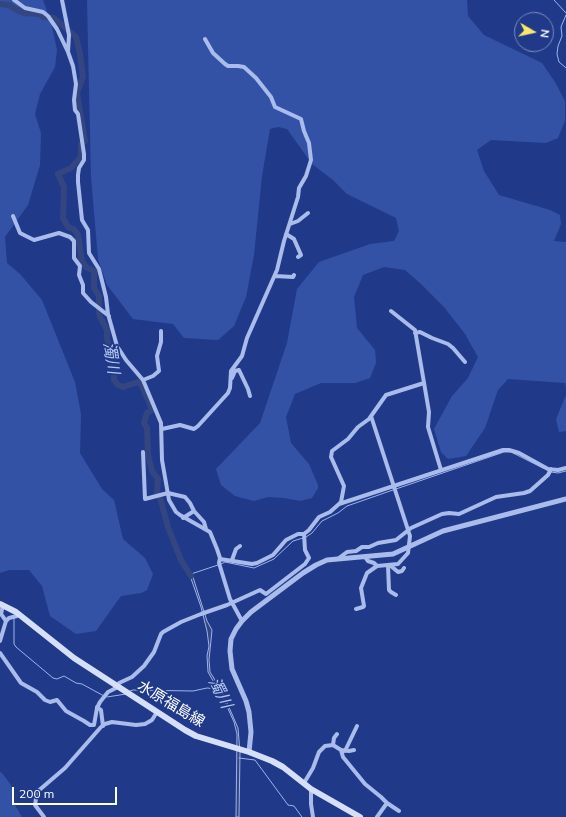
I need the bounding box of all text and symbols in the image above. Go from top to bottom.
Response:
north arrow [514,12,554,52]
text: N [537,29,552,39]
water label: 濁川 [99,341,123,375]
water label: 濁川 [204,674,236,712]
street label: 水原福島線 [134,677,208,731]
scale bar [14,779,119,805]
text: 200 m [19,786,54,801]

